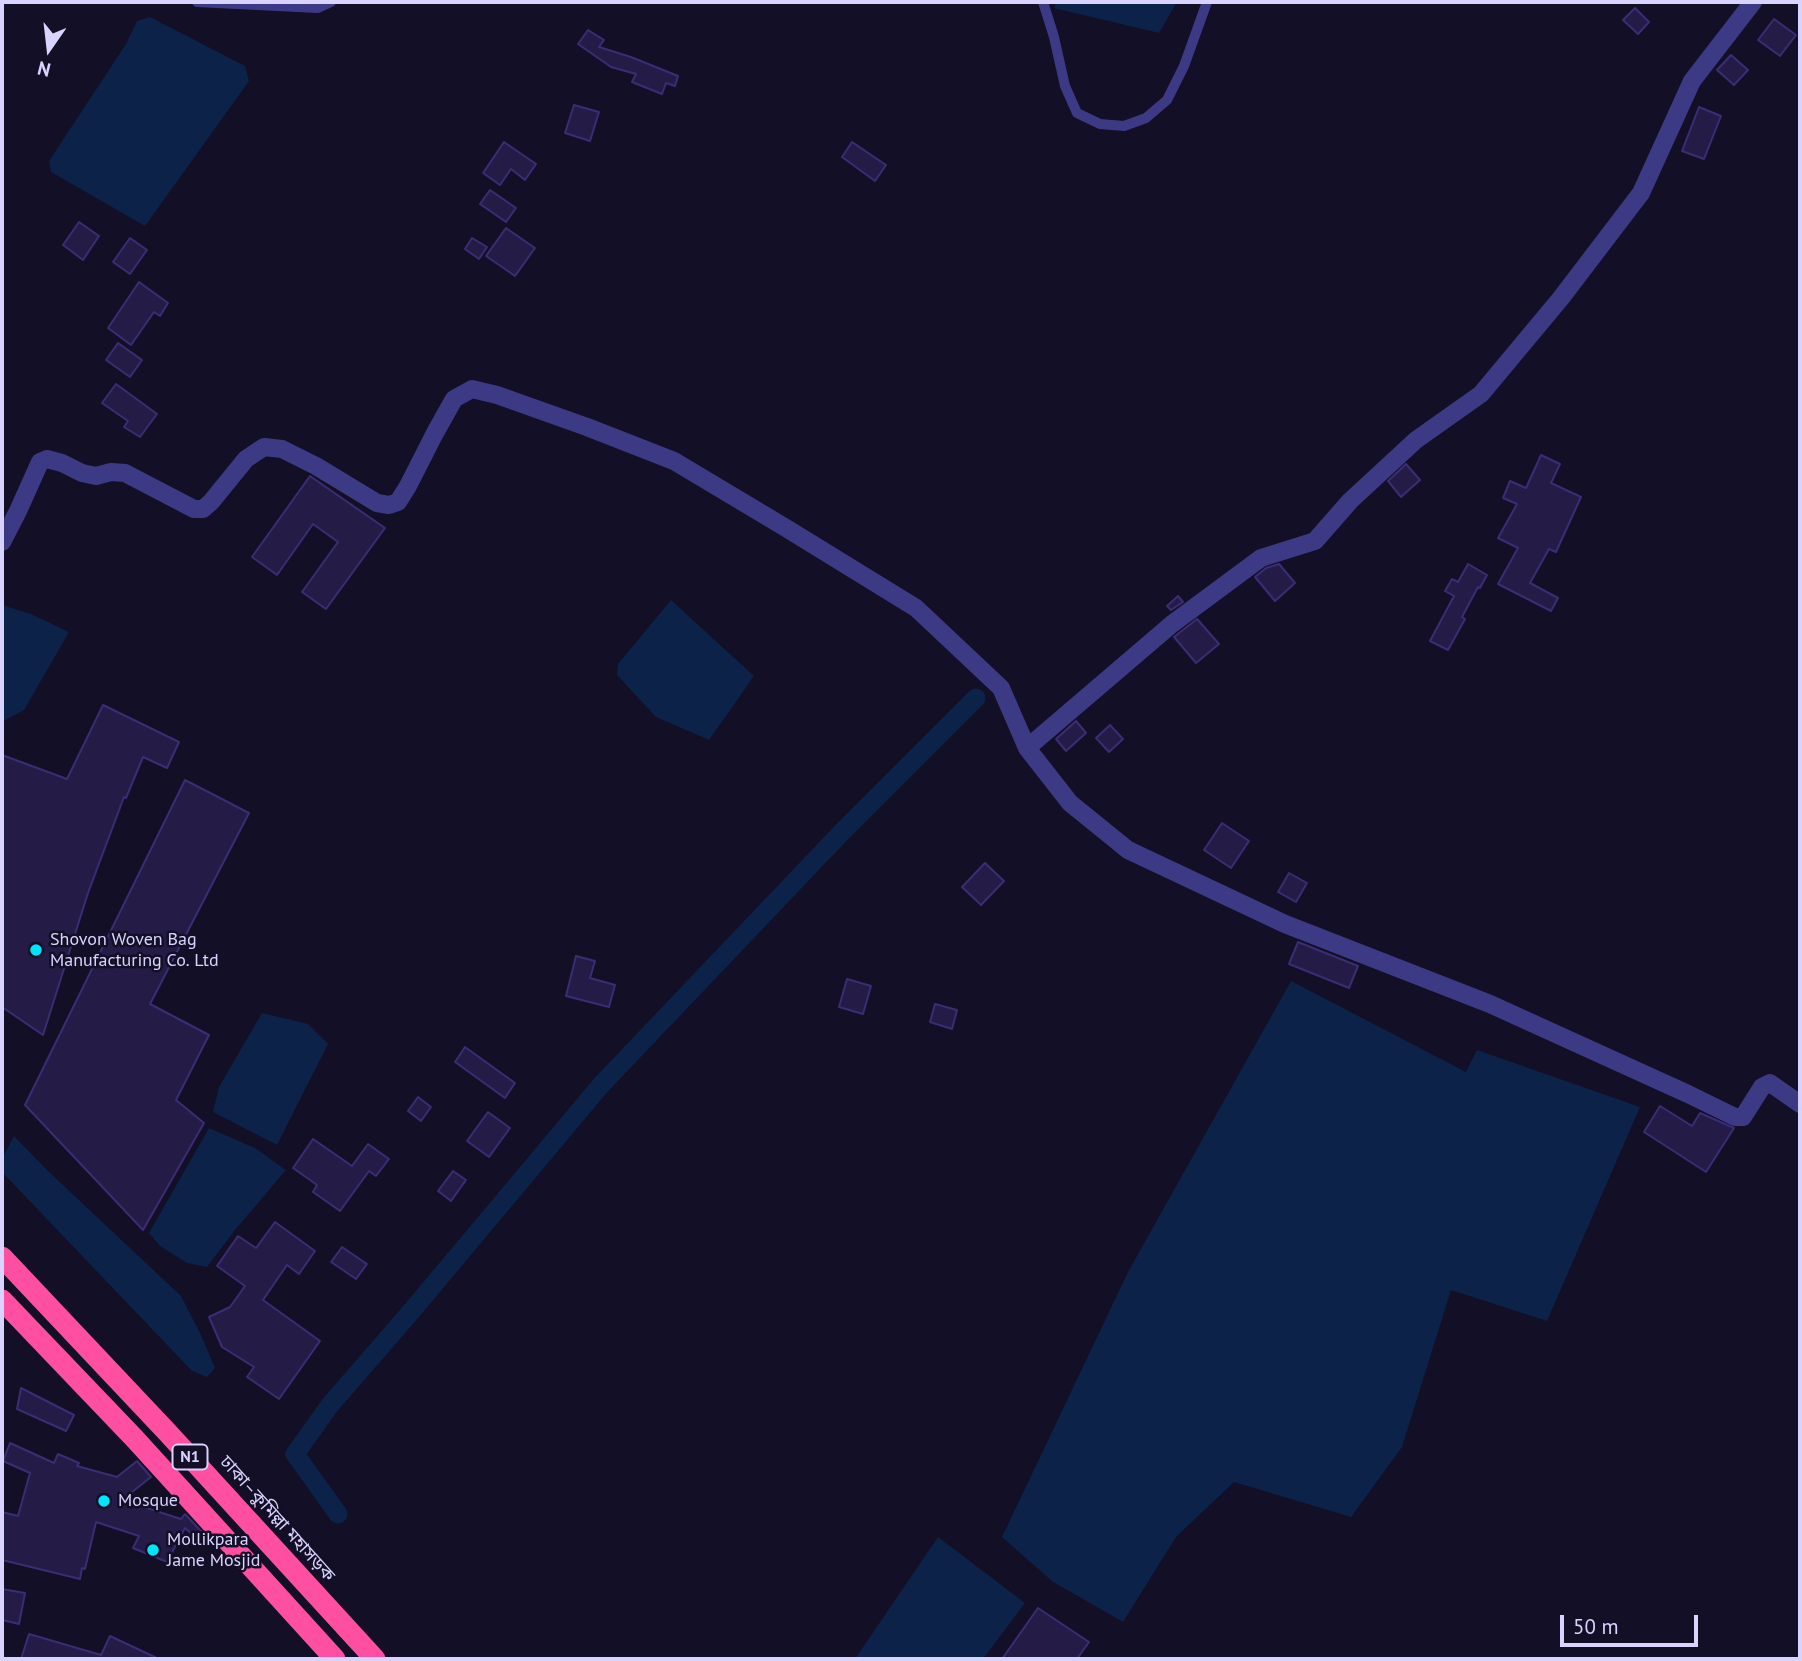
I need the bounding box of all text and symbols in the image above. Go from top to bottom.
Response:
north arrow [14,14,84,84]
text: N [35,56,53,83]
place label: Shovon Woven Bag Manufacturing Co. Ltd [50,929,219,972]
marker: Shovon Woven Bag Manufacturing Co. Ltd [28,942,44,958]
road number: N1 [172,1444,208,1470]
street label: ঢাকা–কুমিল্লা মহাসড়ক [215,1452,339,1586]
place label: Mosque [118,1490,178,1512]
marker: Mosque [96,1493,112,1509]
place label: Mollikpara Jame Mosjid [167,1529,261,1572]
marker: Mollikpara Jame Mosjid [145,1542,161,1558]
scale bar [1564,1602,1702,1646]
text: 50 m [1573,1613,1619,1640]

